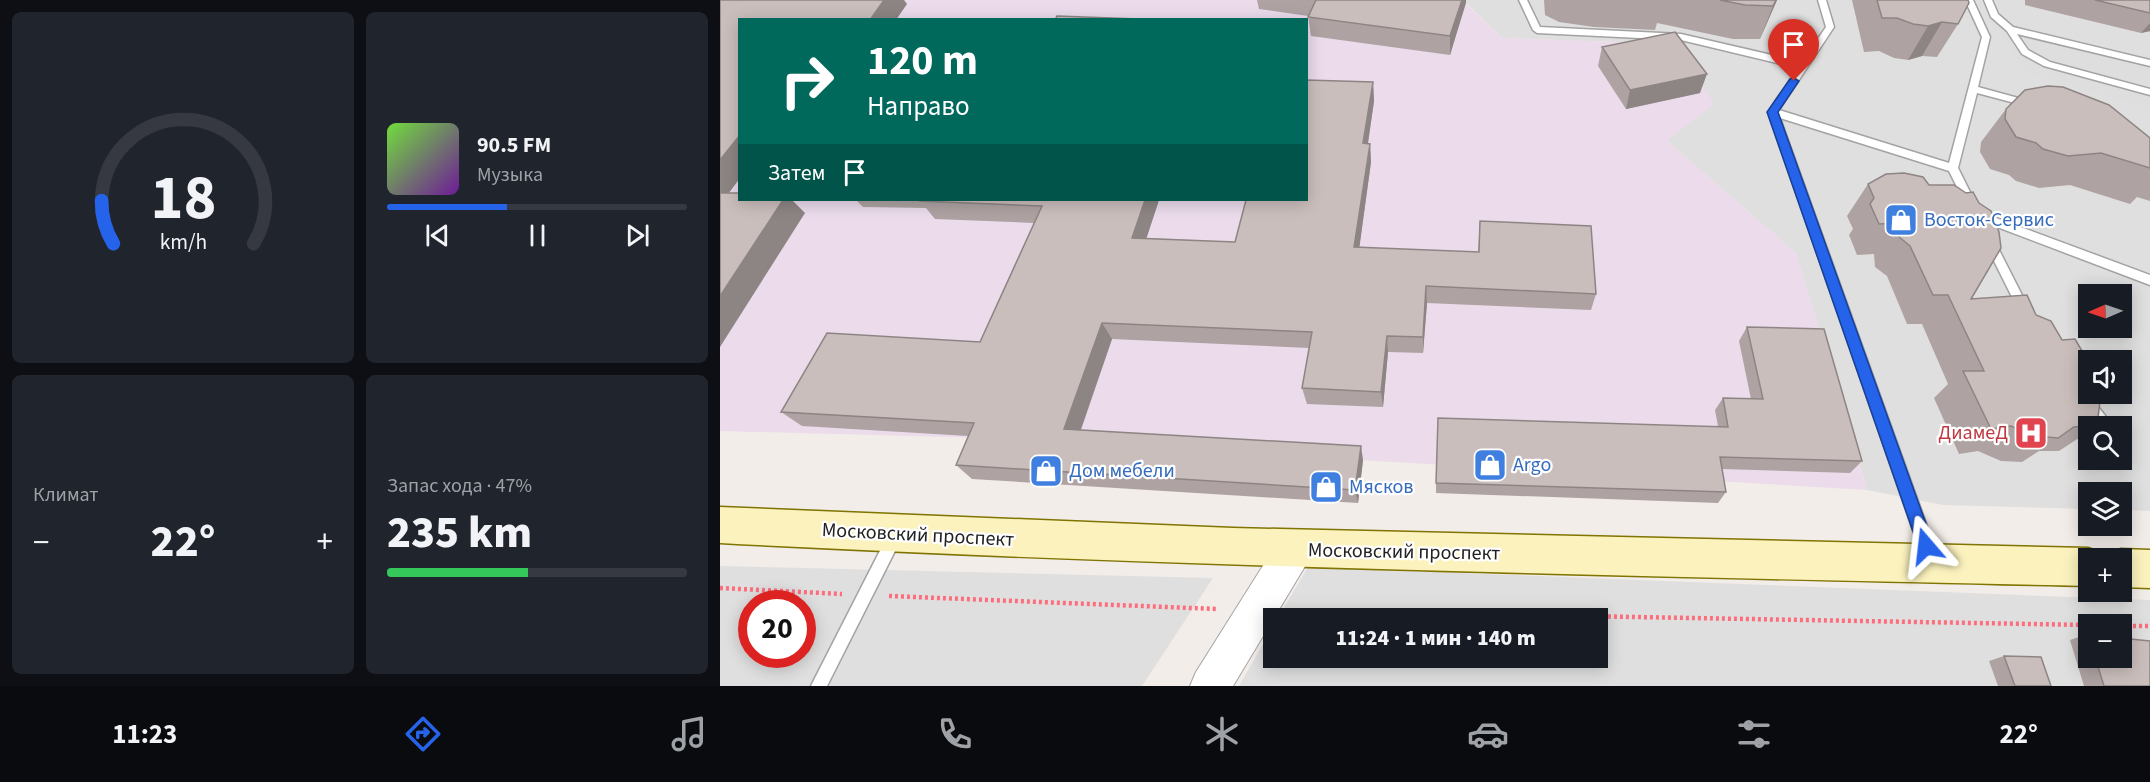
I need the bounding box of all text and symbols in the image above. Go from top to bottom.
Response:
pin [1768,19,1819,81]
icon: arrive [1777,28,1810,61]
text: 120 m [867,31,978,91]
icon: right [768,42,846,120]
text: Направо [867,87,970,126]
text: 90.5 FM [477,129,551,161]
text: 18 [150,155,216,244]
icon: arrive [838,156,871,189]
text: Затем [768,157,826,189]
text: Музыка [477,161,543,189]
shop icon: Восток-Сервис [1883,202,1919,238]
place label: Восток-Сервис [1924,206,2054,234]
icon: previous [421,219,454,252]
icon: pause [521,219,554,252]
icon: next [621,219,654,252]
text: km/h [159,228,207,259]
north arrow [2078,284,2132,338]
map controls [2078,284,2132,668]
button: sound [2078,350,2132,404]
hospital icon: ДиамеД [2013,415,2049,451]
button: search [2078,416,2132,470]
place label: ДиамеД [1938,419,2008,447]
shop icon: Argo [1472,447,1508,483]
place label: Argo [1513,451,1551,479]
shop icon: Дом мебели [1028,453,1064,489]
place label: Дом мебели [1069,457,1175,485]
shop icon: Мясков [1308,469,1344,505]
text: Запас хода · 47% [387,472,532,500]
place label: Мясков [1349,473,1414,501]
text: Климат [33,481,99,509]
button: layers [2078,482,2132,536]
text: 235 km [387,501,532,565]
text: 22° [151,510,215,574]
position arrow [1894,514,1958,578]
street label: Московский проспект [821,516,1015,554]
text: − [33,519,49,566]
text: + [317,519,333,566]
street label: Московский проспект [1308,536,1500,568]
button: + [2078,548,2132,602]
speed limit sign: 20 [738,590,816,668]
button: − [2078,614,2132,668]
text: 11:24 · 1 мин · 140 m [1335,622,1536,654]
icon: directions [402,713,444,755]
icon: music [668,713,710,755]
icon: phone [934,713,976,755]
icon: climate [1201,713,1243,755]
icon: car [1467,713,1509,755]
icon: filters [1733,713,1775,755]
text: 11:23 [112,715,177,754]
text: 22° [1999,715,2038,754]

